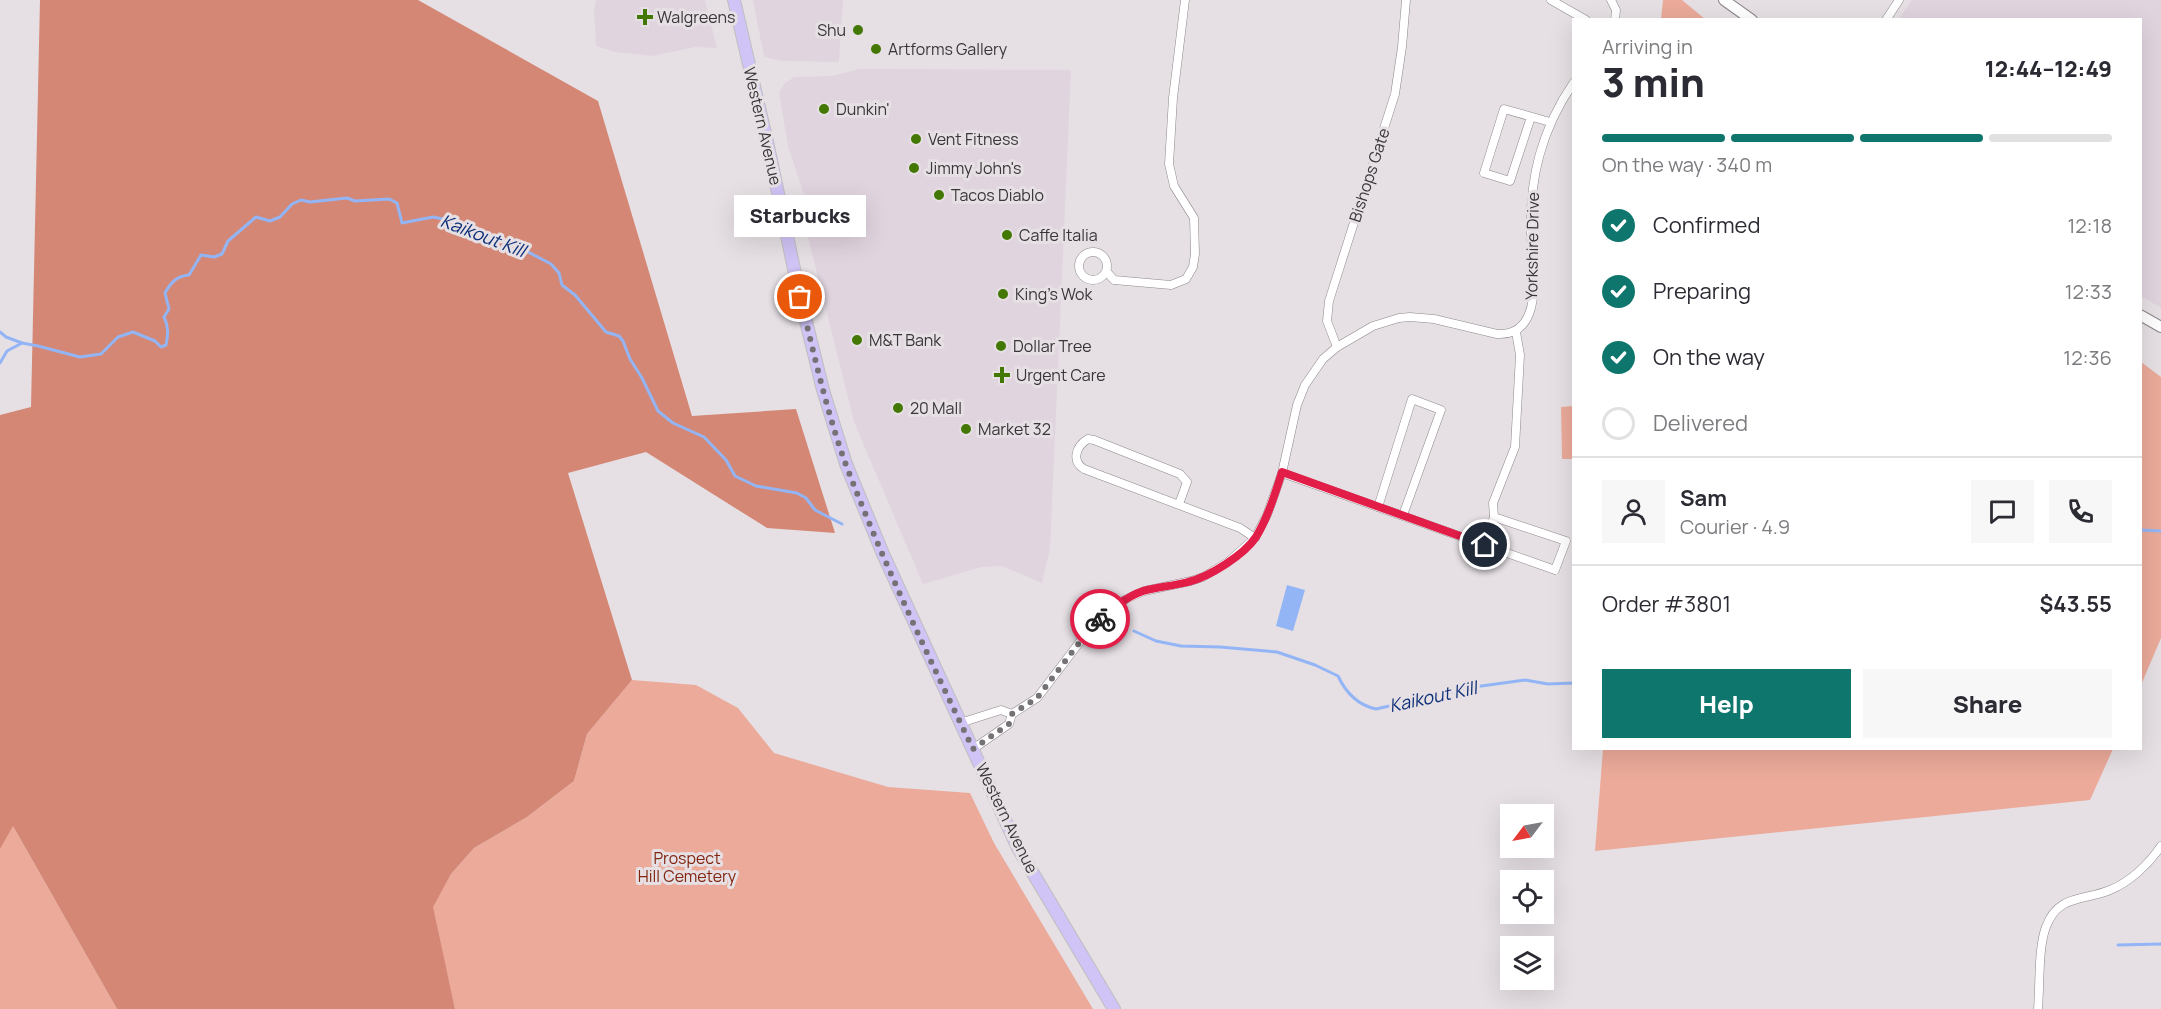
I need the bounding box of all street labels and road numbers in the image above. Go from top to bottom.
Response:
street label: Western Avenue [739,65,787,187]
street label: Bishops Gate [1343,125,1395,225]
street label: Yorkshire Drive [1520,192,1544,300]
street label: Western Avenue [971,759,1043,877]

